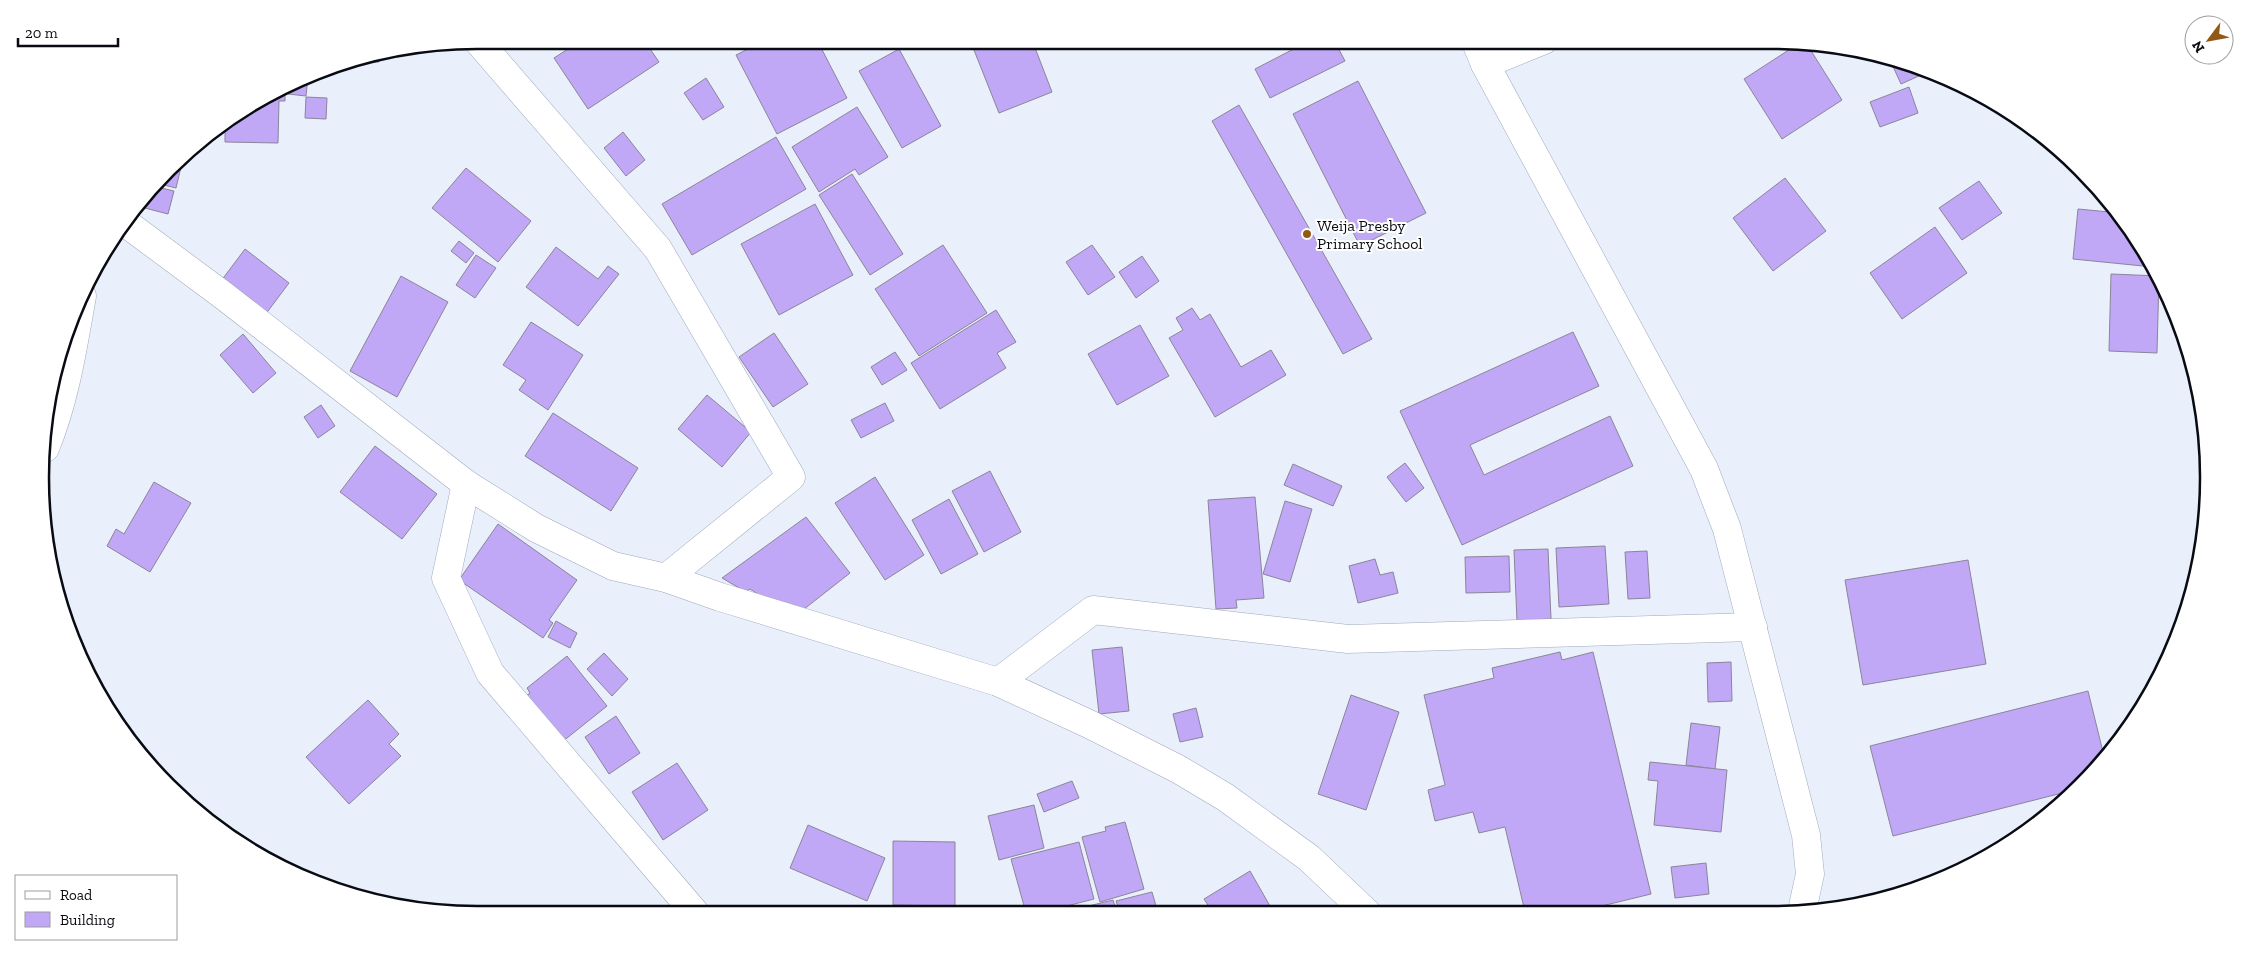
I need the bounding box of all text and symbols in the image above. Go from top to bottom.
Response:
scale bar [18,15,118,47]
north arrow [2184,15,2234,65]
text: 20 m [25,24,58,42]
text: N [2188,37,2208,56]
place label: Weija Presby Primary School [1317,216,1423,253]
marker: Weija Presby Primary School [1301,228,1313,240]
legend [15,875,178,940]
text: Road [60,886,93,904]
text: Building [60,911,115,929]

